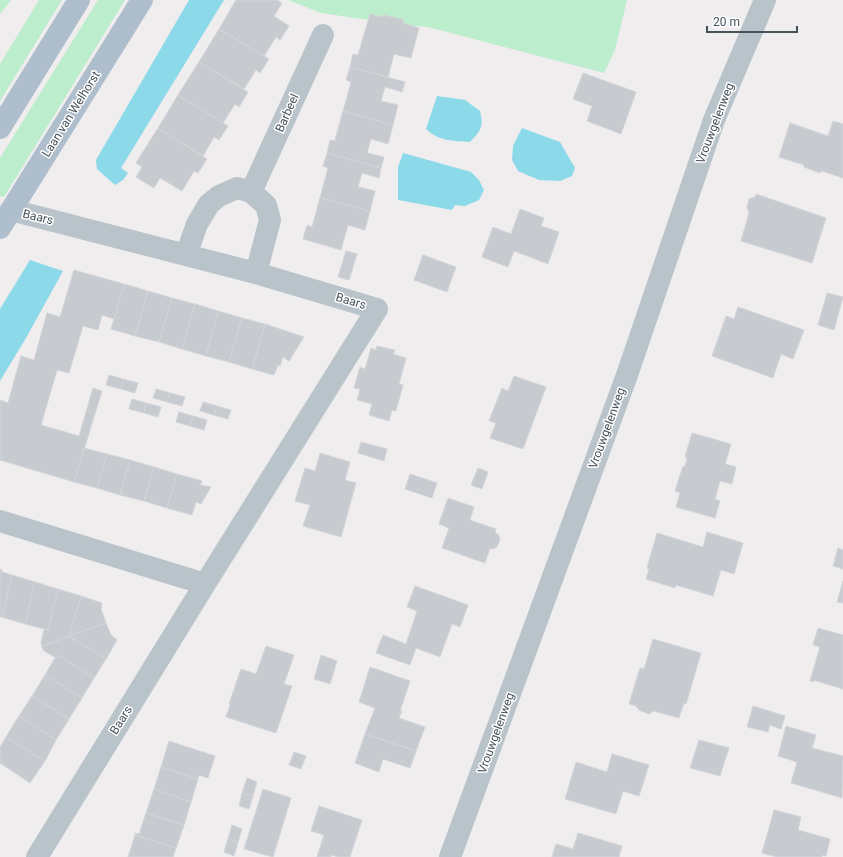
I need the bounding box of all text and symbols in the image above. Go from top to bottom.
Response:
scale bar [707,8,797,34]
text: 20 m [713,15,740,29]
street label: Laan van Welhorst [39,69,103,159]
street label: Vrouwgelenweg [693,81,737,165]
street label: Barbeel [272,92,302,134]
street label: Baars [21,206,55,228]
street label: Baars [334,290,368,312]
street label: Vrouwgelenweg [586,386,628,470]
street label: Vrouwgelenweg [475,691,517,775]
street label: Baars [107,703,135,737]

